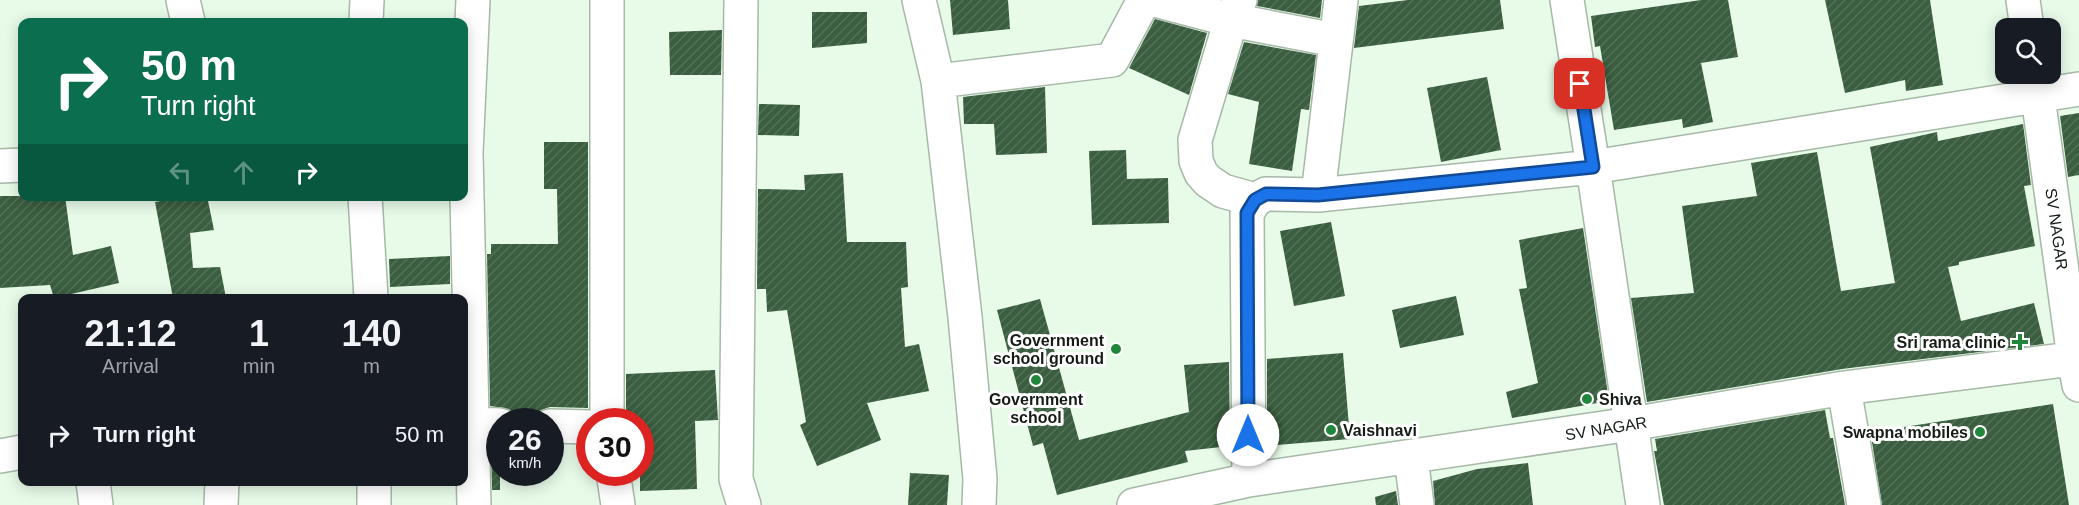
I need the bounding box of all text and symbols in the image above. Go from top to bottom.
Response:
map controls [1995,18,2061,84]
button: search [1995,18,2061,84]
icon: right [42,42,120,120]
text: 50 m [141,42,237,89]
pin [1554,58,1605,109]
icon: arrive [1563,67,1596,100]
text: Turn right [141,91,256,121]
icon: left [164,156,197,189]
icon: ahead [227,156,260,189]
icon: right [290,156,323,189]
street label: SV NAGAR [2042,187,2071,271]
text: 21:12 [84,313,176,354]
text: 1 [249,313,269,354]
text: 140 [341,313,402,354]
place label: Government school ground [993,332,1105,367]
marker: Sri rama clinic [2011,333,2029,351]
place label: Sri rama clinic [1897,334,2006,351]
marker: Government school ground [1109,342,1123,356]
text: Arrival [102,355,159,377]
text: min [243,355,275,377]
text: m [363,355,380,377]
marker: Government school [1029,373,1043,387]
place label: Government school [989,391,1084,426]
place label: Shiva [1599,391,1642,408]
marker: Shiva [1580,392,1594,406]
position arrow [1216,403,1280,467]
speed limit sign: 30 [576,408,654,486]
street label: SV NAGAR [1564,414,1648,443]
icon: right [42,419,75,452]
text: Turn right [93,422,195,447]
text: 50 m [395,422,444,447]
place label: Vaishnavi [1343,422,1417,439]
text: 26 [508,423,542,456]
marker: Vaishnavi [1324,423,1338,437]
place label: Swapna mobiles [1843,424,1968,441]
marker: Swapna mobiles [1973,425,1987,439]
text: km/h [509,454,541,471]

